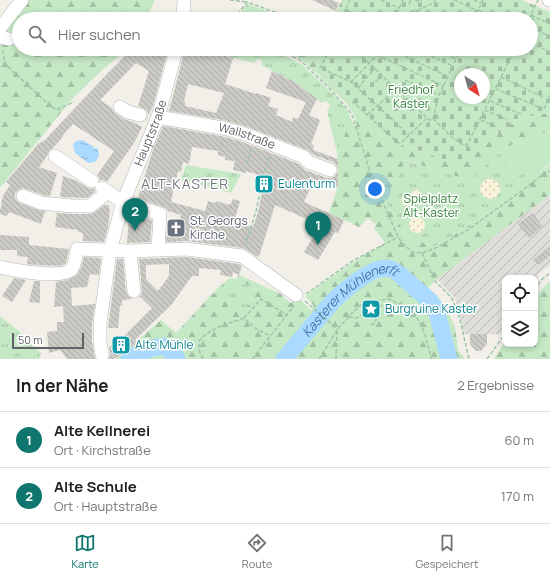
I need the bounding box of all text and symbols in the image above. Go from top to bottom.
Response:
search box [12,12,538,56]
icon: search [26,23,48,45]
text: Hier suchen [58,24,140,45]
north arrow [454,68,490,104]
park label: Friedhof Kaster [388,81,435,112]
street label: Hauptstraße [130,98,170,169]
street label: Wallstraße [217,118,278,153]
building icon: Eulenturm [253,173,275,195]
district label: ALT-KASTER [141,174,229,193]
place label: Eulenturm [278,175,335,192]
your location [365,179,385,199]
park label: Spielplatz Alt-Kaster [403,190,460,221]
pin: 2 [122,198,148,231]
place label: St. Georgs Kirche [190,212,248,243]
pin: 1 [305,212,331,245]
church icon: St. Georgs Kirche [165,217,187,239]
water label: Kasterer Mühlenerft [298,259,404,341]
map controls [502,275,538,347]
button: locate [502,275,538,311]
place icon: Burgruine Kaster [360,298,382,320]
place label: Burgruine Kaster [385,300,478,317]
button: layers [502,311,538,347]
scale bar [12,331,84,350]
text: 50 m [18,332,43,347]
building icon: Alte Mühle [110,334,132,356]
place label: Alte Mühle [135,336,194,353]
text: In der Nähe [16,374,109,397]
text: 2 Ergebnisse [457,376,534,394]
text: Alte Kellnerei [54,420,150,441]
text: 1 [26,431,32,449]
text: 60 m [504,431,534,449]
text: Ort · Kirchstraße [54,441,151,459]
text: Alte Schule [54,476,137,497]
text: 2 [25,487,33,505]
text: 170 m [501,487,534,505]
text: Ort · Hauptstraße [54,497,157,515]
tab: Karte [72,532,99,571]
tab: Route [242,532,272,571]
tab: Gespeichert [416,532,478,571]

